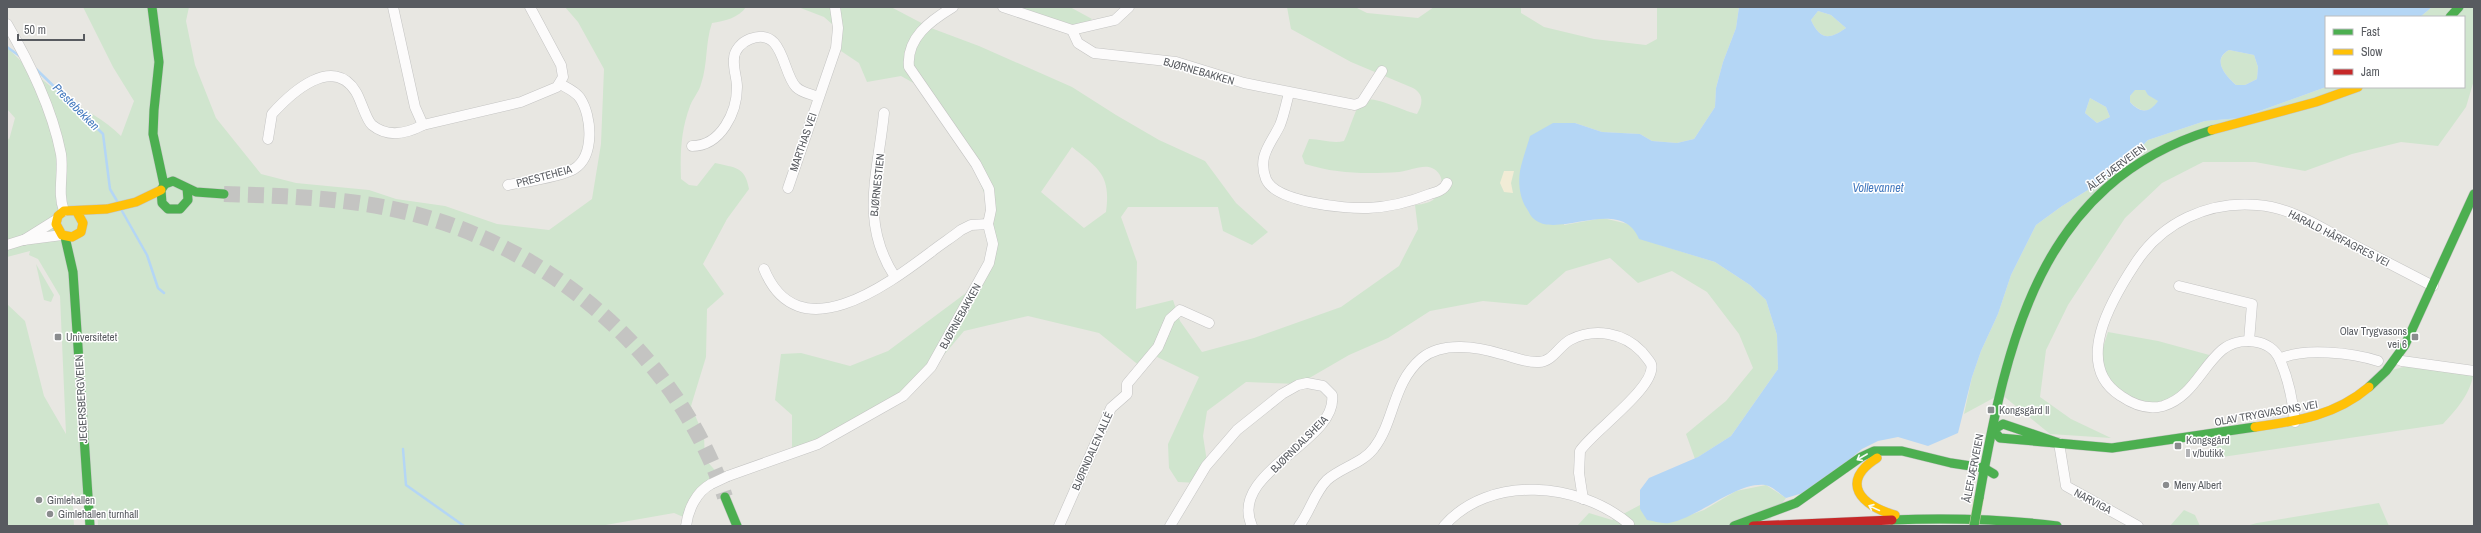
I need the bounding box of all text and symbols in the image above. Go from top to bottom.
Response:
scale bar [18,16,84,42]
legend [2325,16,2465,88]
text: 50 m [24,22,46,38]
text: Fast [2361,24,2380,40]
text: Slow [2361,44,2383,60]
street label: BJØRNEBAKKEN [1162,54,1236,88]
text: Jam [2361,64,2380,80]
water label: Prestebekken [49,80,103,134]
street label: MARTHAS VEI [786,111,820,173]
street label: ÅLEFJÆRVEIEN [2083,140,2148,194]
street label: BJØRNESTIEN [867,153,887,217]
street label: PRESTEHEIA [515,162,574,190]
water label: Vollevannet [1853,180,1904,196]
street label: HARALD HÅRFAGRES VEI [2286,206,2392,270]
street label: BJØRNEBAKKEN [936,281,984,351]
place label: Olav Trygvasons vei 6 [2340,324,2407,351]
place label: Universitetet [66,330,118,344]
marker: Universitetet [53,332,63,342]
marker: Olav Trygvasons vei 6 [2410,332,2420,342]
street label: JEGERSBERGVEIEN [72,354,90,444]
street label: OLAV TRYGVASONS VEI [2213,397,2319,429]
place label: Kongsgård ll [1999,403,2049,417]
marker: Kongsgård ll [1986,405,1996,415]
street label: BJØRNDALEN ALLÉ [1068,409,1116,493]
street label: BJØRNDALSHEIA [1267,412,1331,476]
street label: ÅLEFJÆRVEIEN [1959,433,1987,504]
place label: Kongsgård ll v/butikk [2186,433,2230,460]
marker: Kongsgård ll v/butikk [2173,441,2183,451]
one-way arrow [1856,453,1868,461]
place label: Meny Albert [2174,478,2222,492]
marker: Meny Albert [2161,480,2171,490]
street label: NARVIGA [2072,485,2115,517]
place label: Gimlehallen [47,493,95,507]
marker: Gimlehallen [34,495,44,505]
one-way arrow [1868,504,1880,511]
place label: Gimlehallen turnhall [58,507,138,521]
marker: Gimlehallen turnhall [45,509,55,519]

